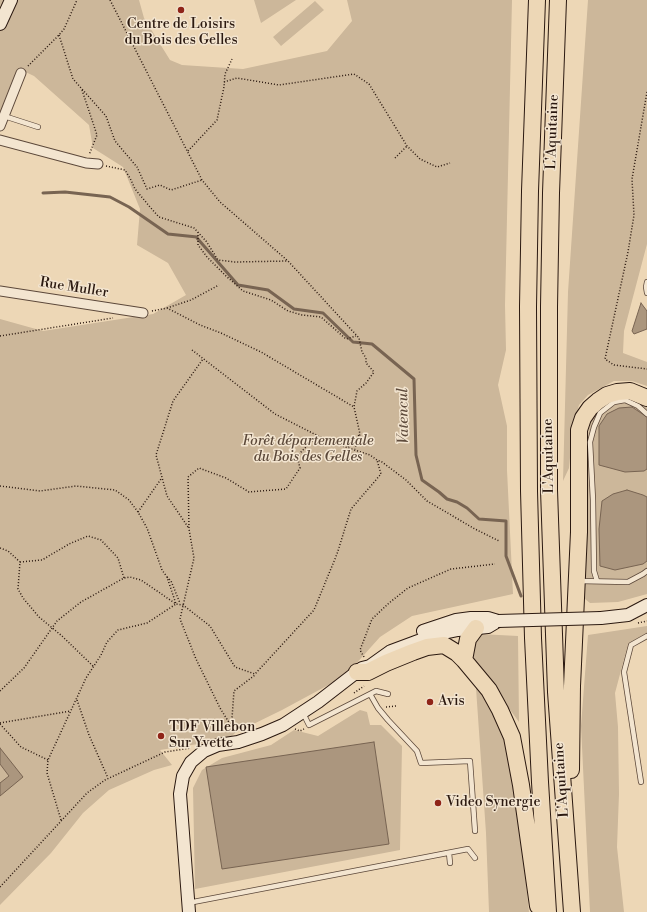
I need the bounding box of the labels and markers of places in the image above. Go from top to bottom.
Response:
marker: Centre de Loisirs du Bois des Gelles [176,5,186,15]
place label: Centre de Loisirs du Bois des Gelles [124,17,238,50]
place label: Avis [438,694,465,710]
marker: Avis [425,697,435,707]
place label: TDF Villebon Sur Yvette [169,720,255,752]
marker: TDF Villebon Sur Yvette [156,731,166,741]
place label: Video Synergie [446,795,541,811]
marker: Video Synergie [433,798,443,808]

